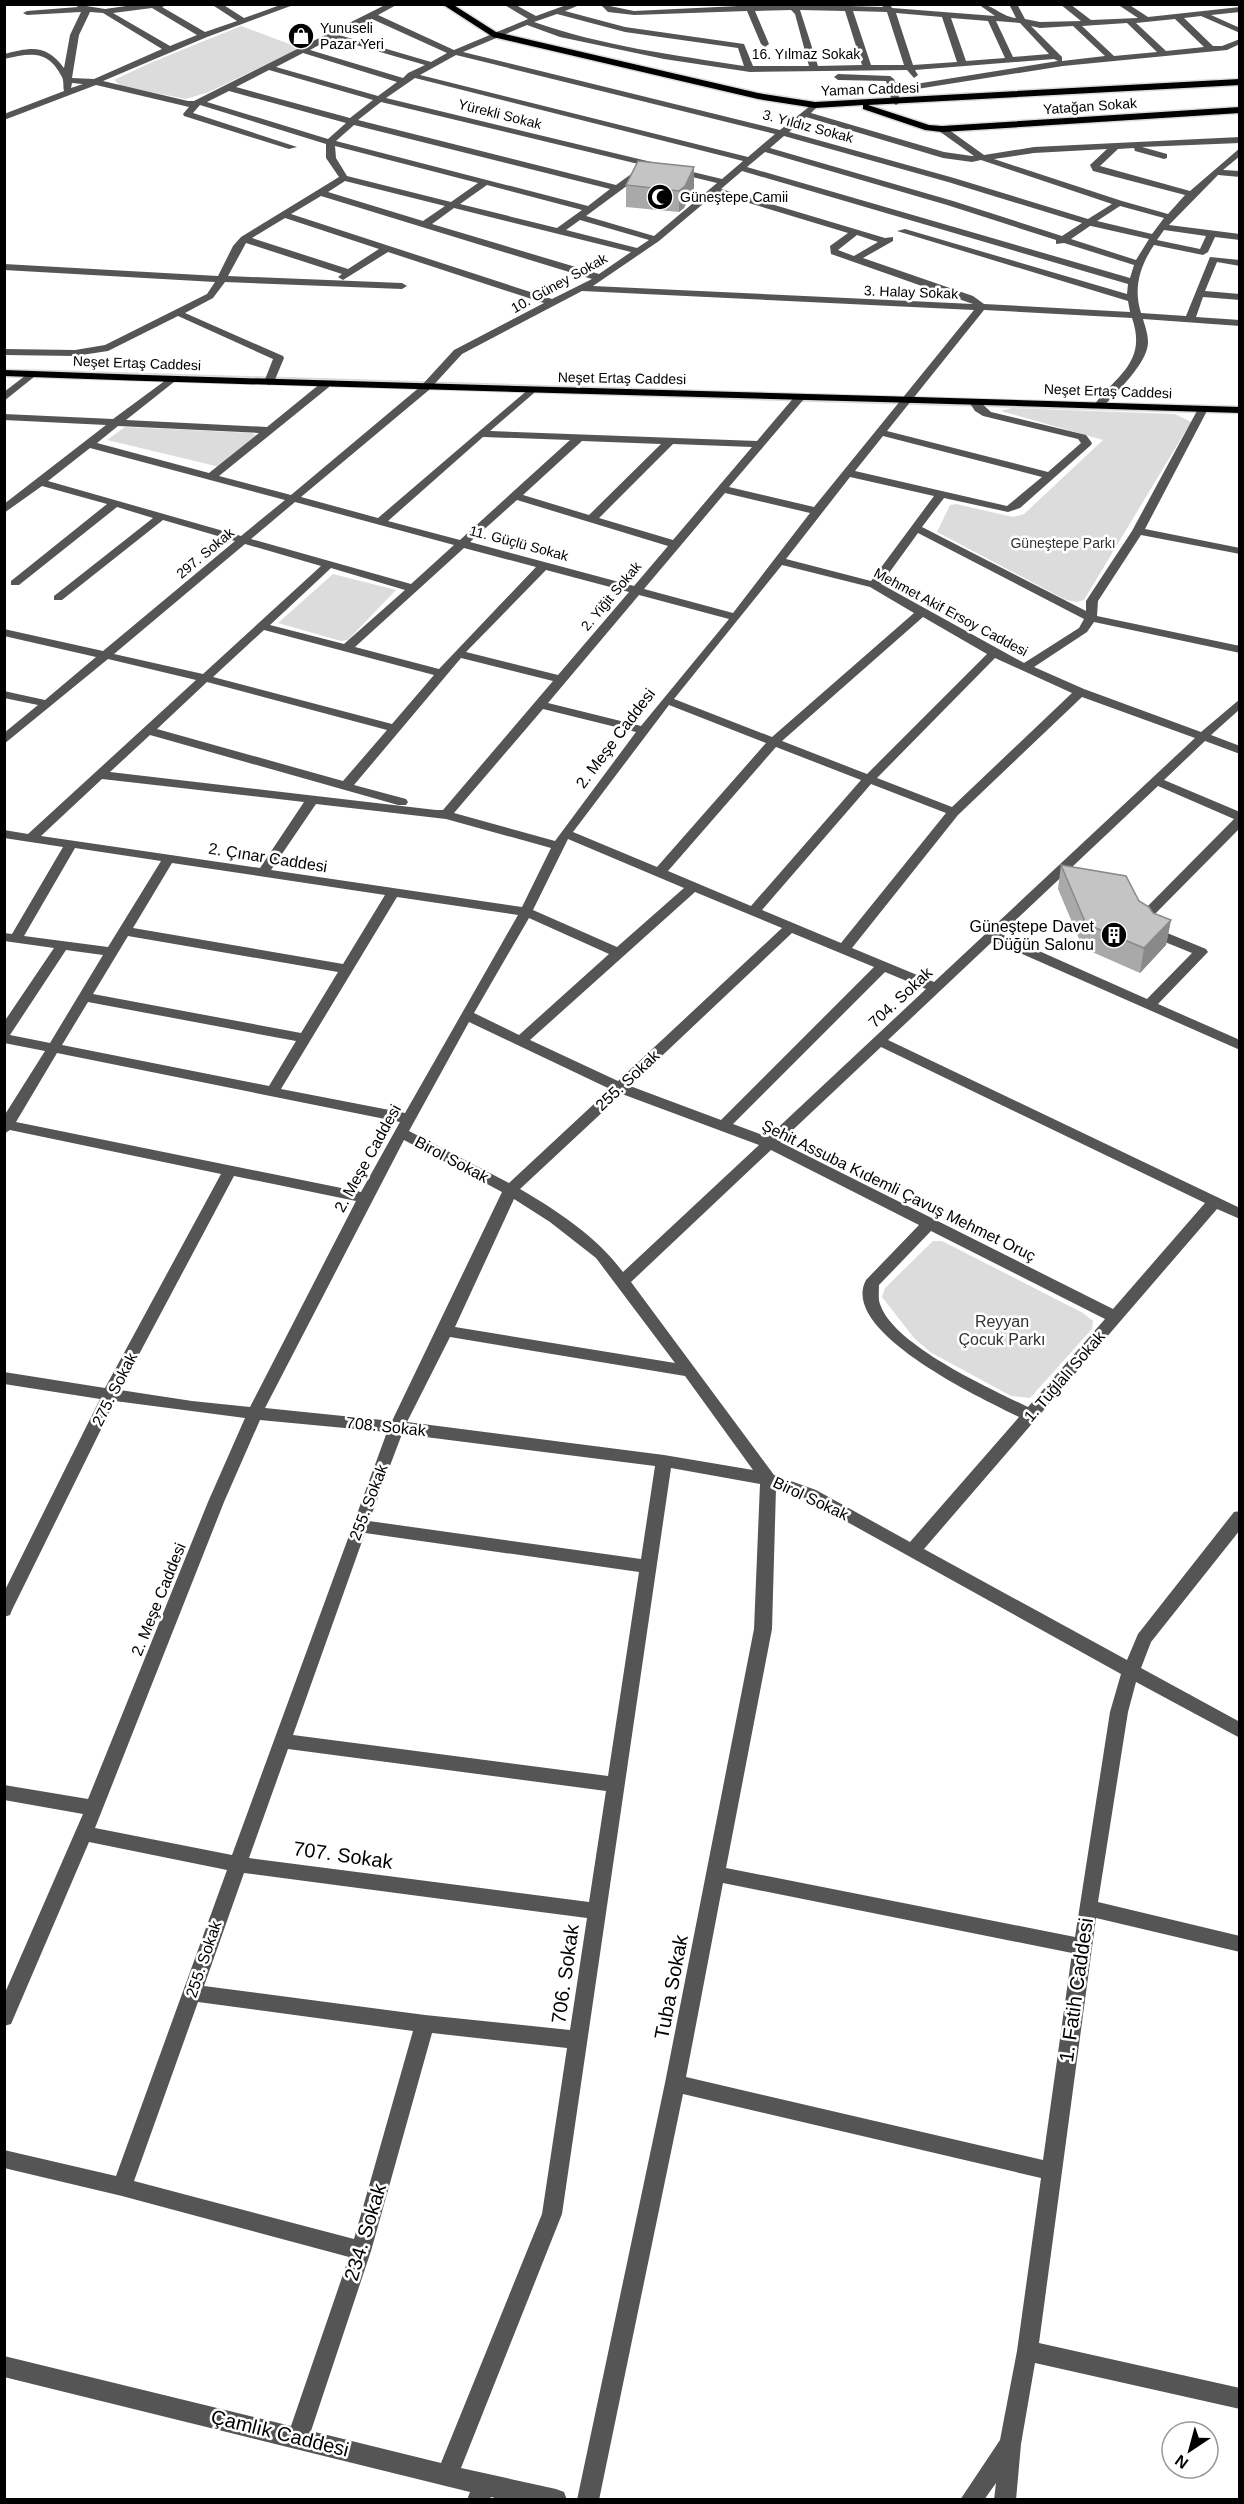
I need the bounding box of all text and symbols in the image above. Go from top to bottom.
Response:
place label: Yunuseli Pazar Yeri [320,20,384,52]
shop icon: Yunuseli Pazar Yeri [286,21,316,51]
street label: 16. Yılmaz Sokak [752,46,861,62]
street label: Yaman Caddesi [820,79,920,99]
street label: Yatağan Sokak [1043,95,1138,117]
street label: Yürekli Sokak [457,96,544,132]
street label: 3. Yıldız Sokak [761,106,856,146]
mosque icon: Güneştepe Camii [645,182,675,212]
place label: Güneştepe Camii [680,189,788,205]
street label: 10. Güney Sokak [508,249,611,316]
street label: 3. Halay Sokak [864,282,959,302]
street label: Neşet Ertaş Caddesi [73,353,201,373]
street label: Neşet Ertaş Caddesi [558,369,686,387]
street label: Neşet Ertaş Caddesi [1044,381,1172,401]
street label: 11. Güçlü Sokak [468,522,571,564]
street label: 297. Sokak [173,524,238,582]
park label: Güneştepe Parkı [1010,535,1116,551]
street label: 2. Yiğit Sokak [578,558,645,634]
street label: Mehmet Akif Ersoy Caddesi [871,565,1031,659]
street label: 2. Meşe Caddesi [572,685,658,791]
street label: 2. Çınar Caddesi [207,840,329,875]
place label: Güneştepe Davet Düğün Salonu [969,918,1095,953]
building icon: Güneştepe Davet Düğün Salonu [1099,920,1129,950]
street label: 704. Sokak [865,963,936,1031]
street label: 255. Sokak [592,1046,663,1114]
street label: 2. Meşe Caddesi [331,1102,404,1215]
street label: Şehit Assuba Kıdemli Çavuş Mehmet Oruç [759,1117,1038,1264]
street label: Birol Sokak [412,1133,492,1186]
park label: Reyyan Çocuk Parkı [958,1313,1046,1348]
street label: 1. Tuğlalı Sokak [1021,1327,1109,1425]
street label: 275. Sokak [89,1349,141,1429]
street label: 708. Sokak [345,1414,428,1439]
street label: 255. Sokak [346,1461,391,1543]
street label: Birol Sokak [771,1474,852,1524]
street label: 2. Meşe Caddesi [128,1540,189,1658]
street label: 707. Sokak [292,1837,395,1873]
street label: 1. Fatih Caddesi [1055,1916,1097,2064]
street label: 255. Sokak [182,1918,225,2000]
street label: 706. Sokak [547,1922,583,2025]
street label: Tuba Sokak [650,1932,692,2041]
street label: 234. Sokak [340,2180,390,2283]
street label: Çamlık Caddesi [209,2405,351,2461]
north arrow [1160,2420,1220,2480]
text: N [1172,2451,1191,2472]

